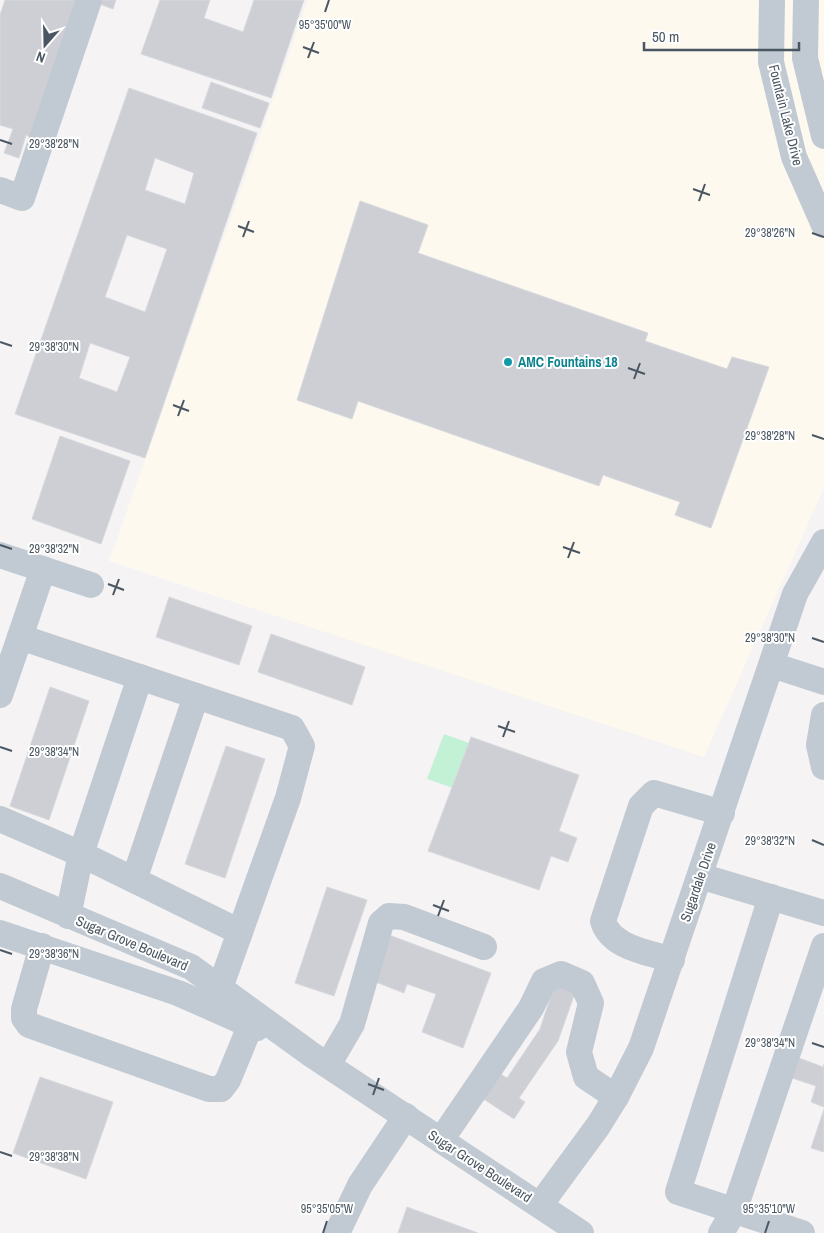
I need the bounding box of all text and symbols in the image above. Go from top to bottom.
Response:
text: 95°35'00"W [299,17,352,33]
north arrow [20,20,70,70]
scale bar [644,20,799,52]
text: 50 m [652,26,679,47]
text: N [34,47,48,67]
street label: Fountain Lake Drive [765,63,807,167]
text: 29°38'28"N [29,136,79,152]
text: 29°38'26"N [745,225,795,241]
text: 29°38'30"N [29,339,79,355]
place label: AMC Fountains 18 [518,353,618,371]
marker: AMC Fountains 18 [502,356,514,368]
text: 29°38'28"N [745,428,795,444]
text: 29°38'32"N [29,541,79,557]
text: 29°38'30"N [745,630,795,646]
text: 29°38'34"N [29,744,79,760]
text: 29°38'32"N [745,833,795,849]
street label: Sugardale Drive [676,840,720,924]
street label: Sugar Grove Boulevard [73,911,191,975]
text: 29°38'36"N [29,946,79,962]
text: 29°38'34"N [745,1035,795,1051]
street label: Sugar Grove Boulevard [425,1126,535,1206]
text: 29°38'38"N [29,1149,79,1165]
text: 95°35'05"W [301,1201,354,1217]
text: 95°35'10"W [743,1201,796,1217]

